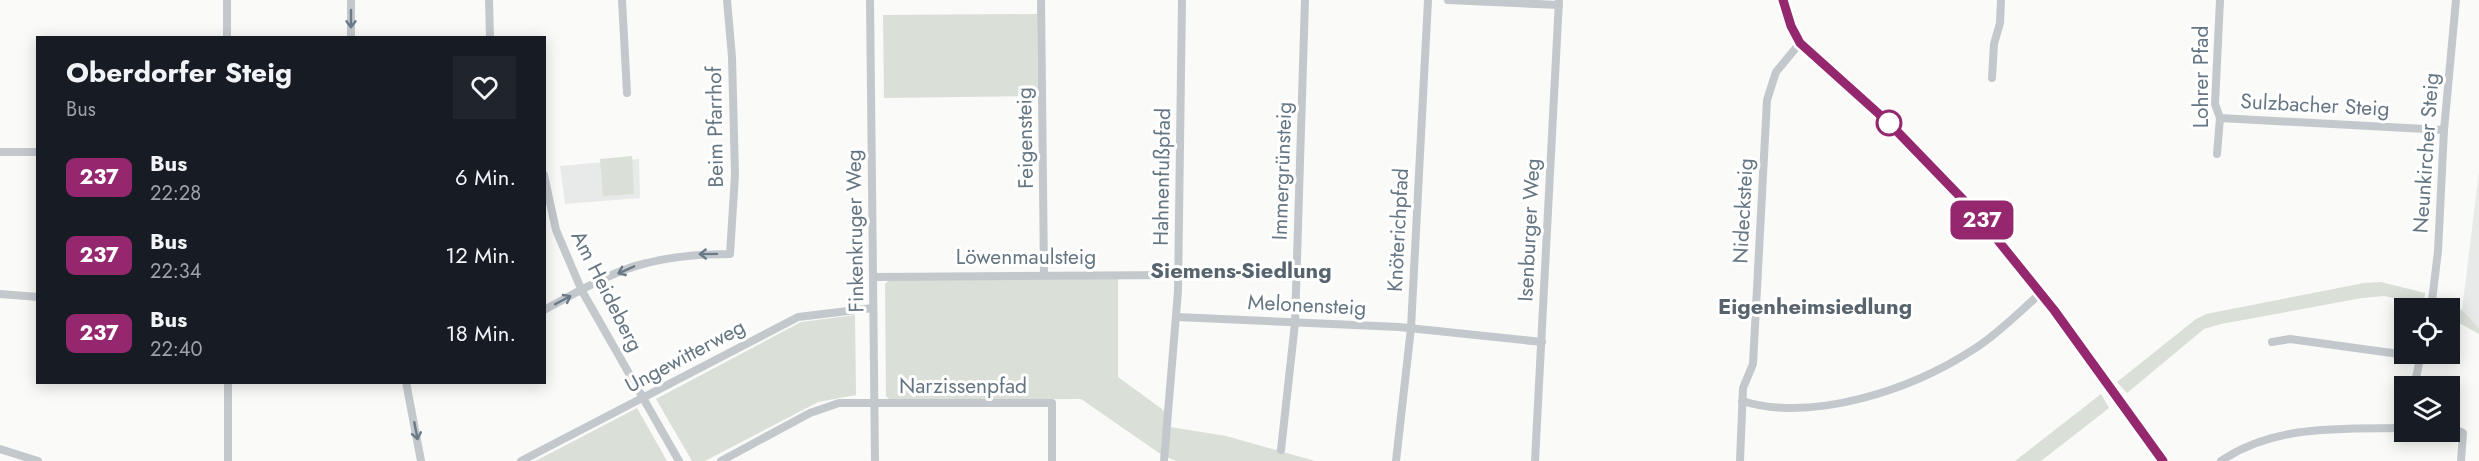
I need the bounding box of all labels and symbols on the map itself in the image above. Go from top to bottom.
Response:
one-way arrow [345,8,357,28]
street label: Lohrer Pfad [2186,26,2216,128]
street label: Beim Pfarrhof [699,65,731,188]
street label: Neunkircher Steig [2405,72,2447,234]
street label: Sulzbacher Steig [2240,86,2390,124]
street label: Feigensteig [1009,87,1041,189]
street label: Immergrünsteig [1265,101,1299,241]
street label: Hahnenfußpfad [1146,108,1178,246]
unlabelled marker [1876,110,1902,136]
street label: Finkenkruger Weg [839,149,871,313]
street label: Isenburger Weg [1510,158,1548,302]
street label: Nidecksteig [1725,158,1761,264]
street label: Knöterichpfad [1380,167,1416,293]
line badge: 237 [1948,200,2016,240]
street label: Am Heideberg [564,225,650,357]
street label: Löwenmaulsteig [956,242,1096,272]
one-way arrow [699,248,719,260]
district label: Siemens-Siedlung [1150,254,1332,286]
one-way arrow [617,265,635,276]
street label: Melonensteig [1247,287,1367,323]
district label: Eigenheimsiedlung [1718,290,1912,322]
one-way arrow [554,294,571,306]
street label: Ungewitterweg [620,312,750,400]
street label: Narzissenpfad [899,371,1027,401]
one-way arrow [411,421,422,441]

